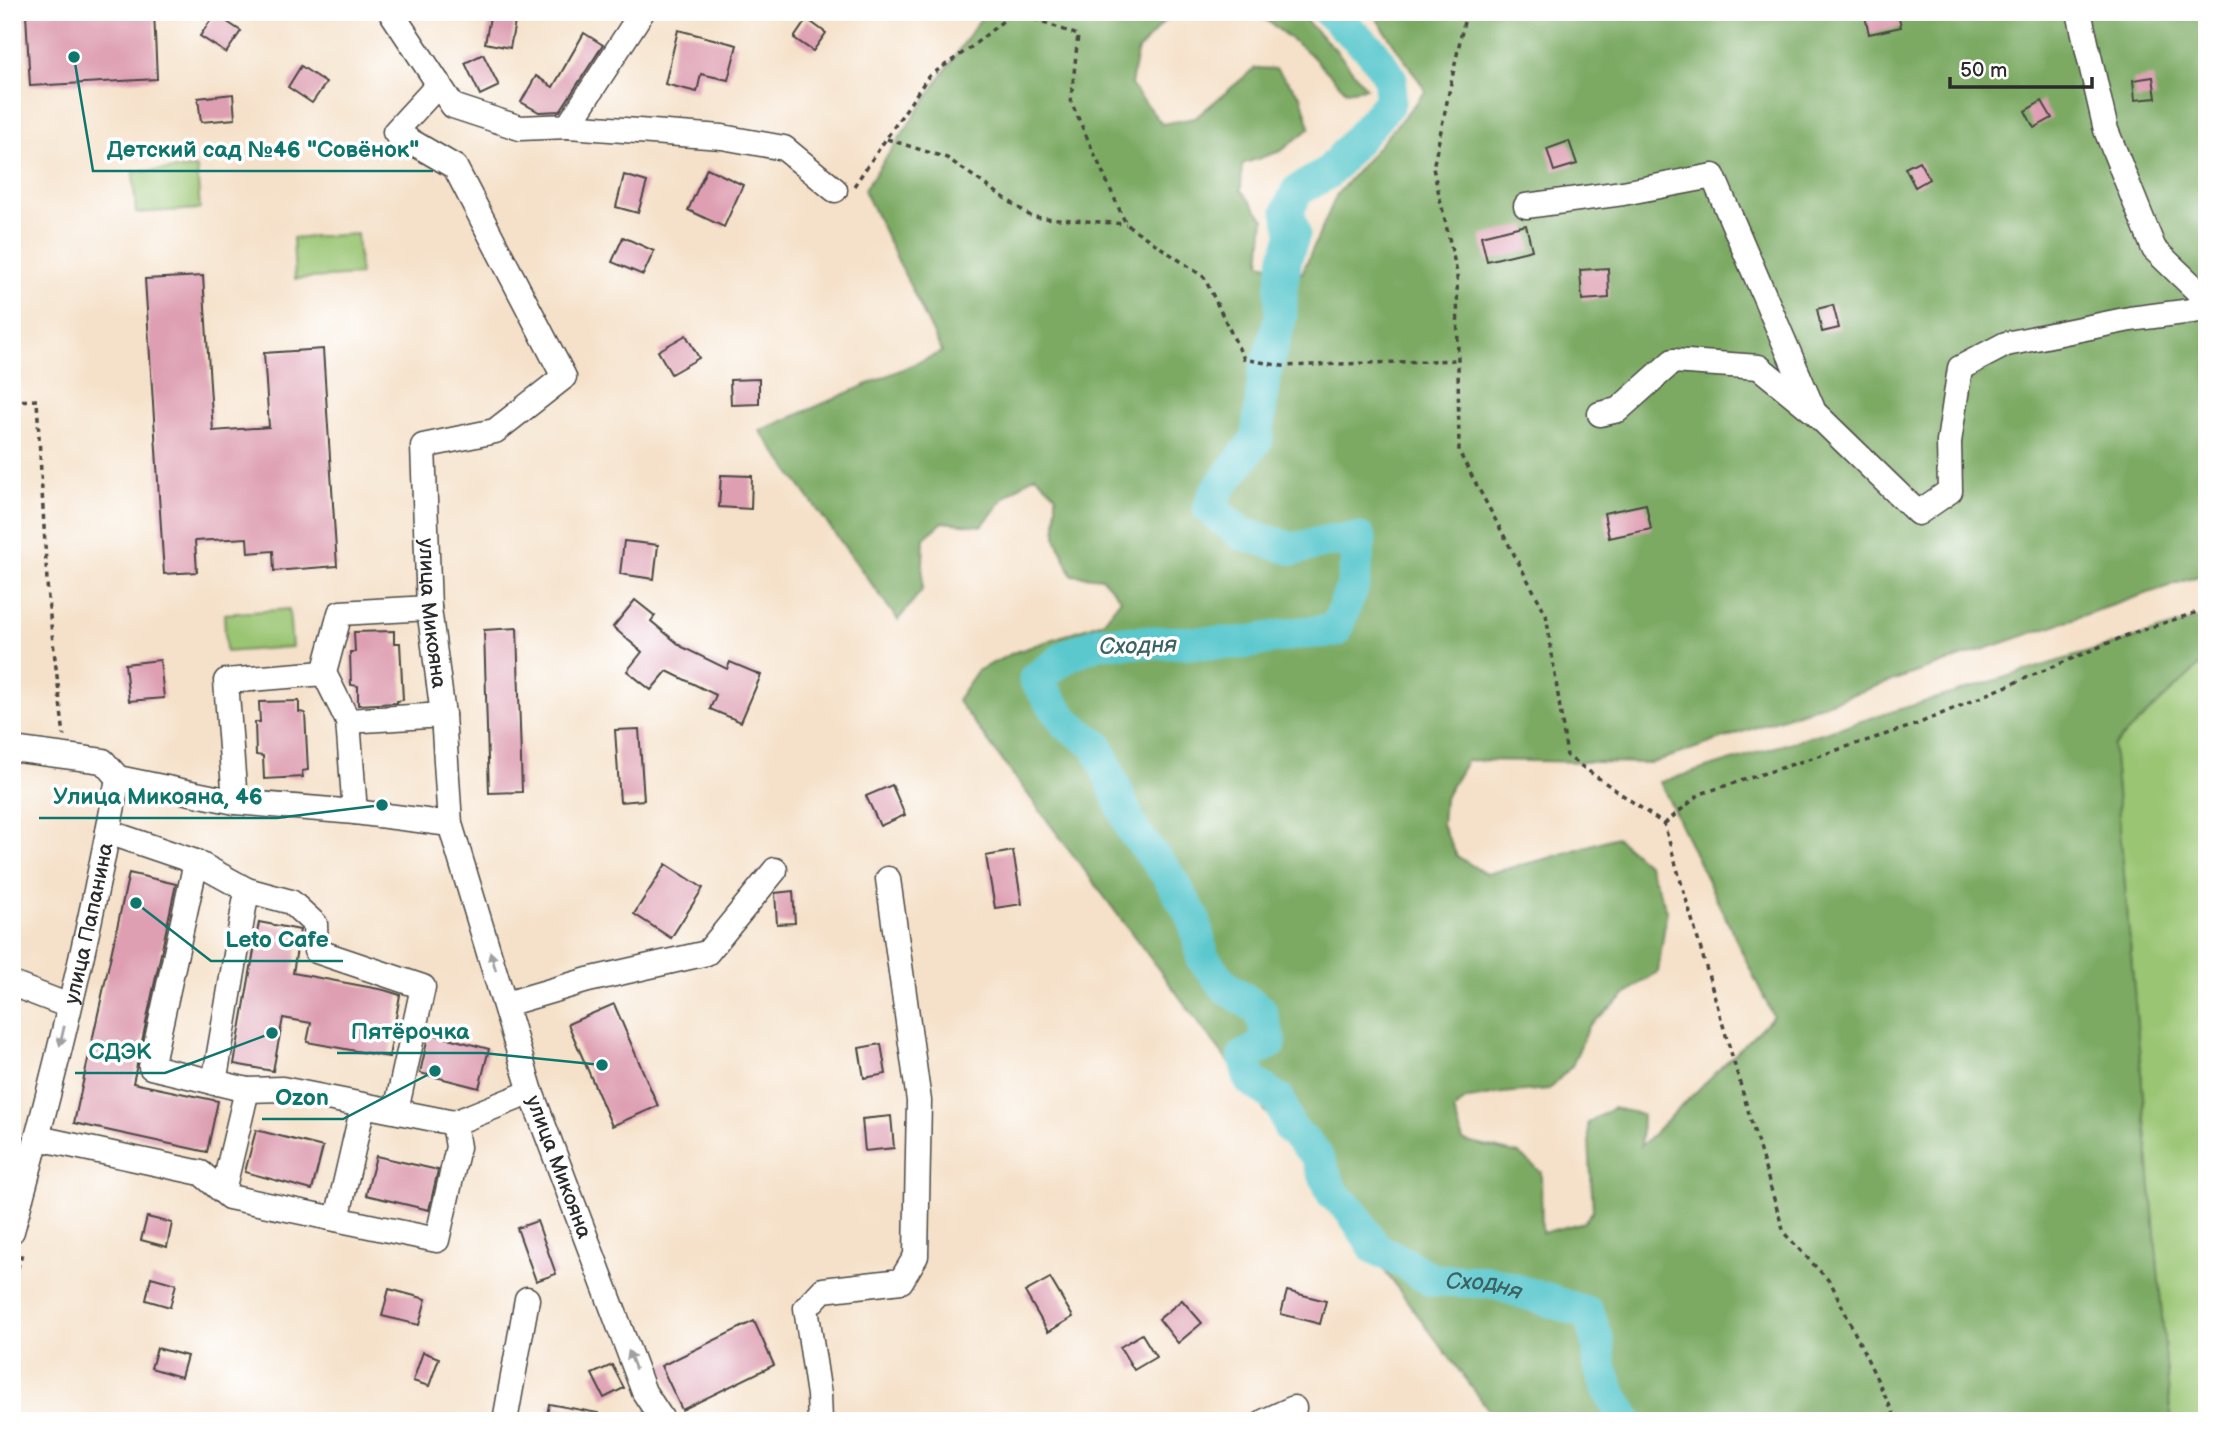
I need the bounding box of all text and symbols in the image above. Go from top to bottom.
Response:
scale bar [1950,46,2091,90]
text: 50 m [1960,58,2007,83]
callout: Детский сад №46 "Совёнок" [93,127,433,171]
text: Детский сад №46 "Совёнок" [107,136,419,164]
street label: улица Микояна [413,538,451,691]
water label: Сходня [1099,631,1178,661]
callout: Улица Микояна, 46 [39,774,277,818]
text: Улица Микояна, 46 [53,783,263,811]
street label: улица Папанина [59,840,119,1007]
callout: Leto Cafe [211,917,343,961]
text: Leto Cafe [225,926,329,954]
one-way arrow [487,950,498,971]
callout: Пятёрочка [337,1009,483,1053]
text: Пятёрочка [351,1018,470,1046]
one-way arrow [56,1025,67,1047]
callout: СДЭК [75,1029,165,1073]
text: СДЭК [89,1038,152,1066]
callout: Ozon [262,1075,343,1119]
text: Ozon [275,1084,329,1112]
street label: улица Микояна [520,1092,597,1243]
water label: Сходня [1445,1267,1526,1306]
one-way arrow [627,1350,638,1371]

